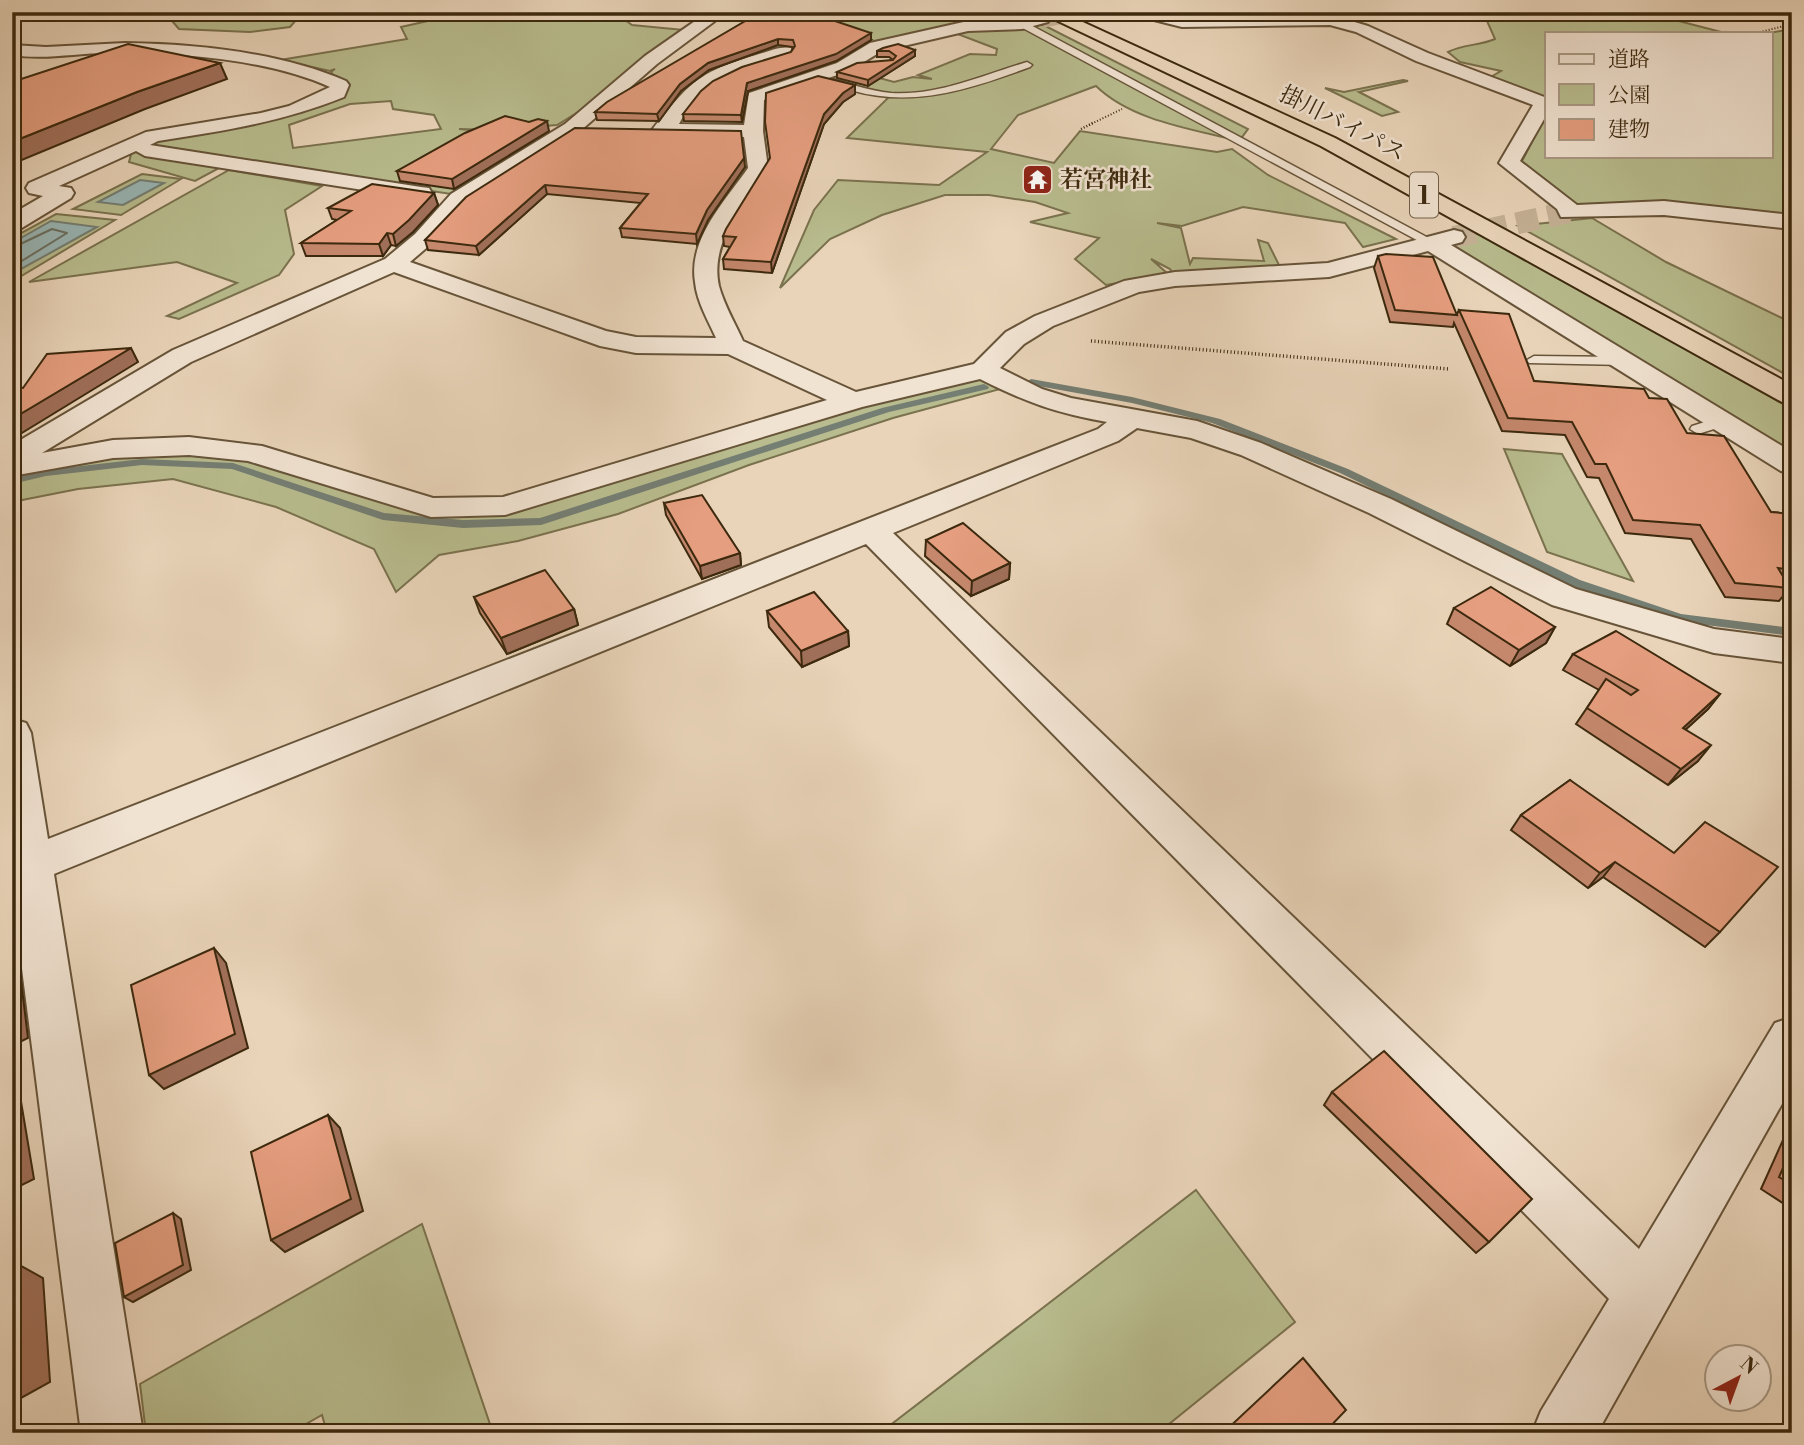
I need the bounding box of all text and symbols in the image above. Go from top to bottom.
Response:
legend [1545,32,1772,158]
text: 道路 [1608,47,1650,73]
street label: 掛川バイパス [1275,80,1410,168]
text: 公園 [1608,83,1650,109]
text: 建物 [1608,117,1650,143]
temple icon: 若宮神社 [1020,162,1054,196]
place label: 若宮神社 [1060,166,1152,194]
road number: 1 [1410,172,1438,218]
north arrow [1702,1344,1772,1414]
text: N [1735,1352,1762,1380]

